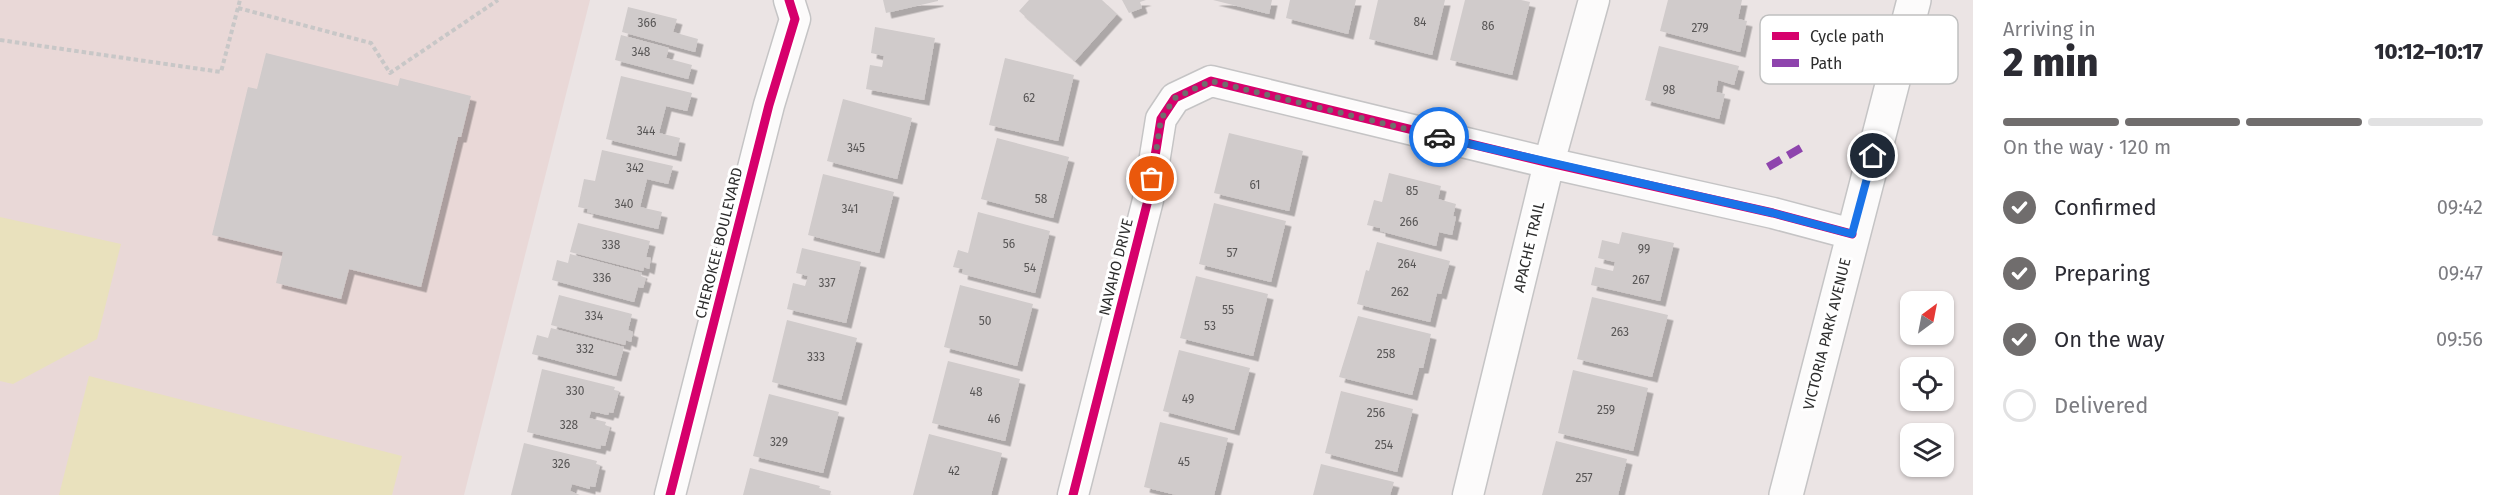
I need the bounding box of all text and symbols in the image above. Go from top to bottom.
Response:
house number: 84 [1414,15,1427,29]
legend [1760,15,1958,84]
house number: 366 [638,16,656,30]
text: Arriving in [2003,17,2096,41]
house number: 86 [1481,19,1495,33]
house number: 279 [1691,21,1709,35]
text: Cycle path [1810,27,1884,46]
text: 10:12–10:17 [2374,38,2483,65]
text: 2 min [2003,40,2099,86]
house number: 348 [632,45,651,59]
text: Path [1810,54,1842,73]
house number: 98 [1663,83,1676,97]
house number: 62 [1023,91,1035,105]
courier [1409,107,1469,167]
icon: car [1423,121,1456,154]
house number: 344 [637,124,656,138]
pin [1847,130,1898,181]
text: On the way · 120 m [2003,135,2171,159]
icon: home [1856,139,1889,172]
house number: 345 [847,141,865,155]
pin [1126,153,1177,204]
house number: 342 [626,161,644,175]
icon: bag [1135,162,1168,195]
street label: CHEROKEE BOULEVARD [691,166,747,320]
house number: 61 [1249,178,1261,192]
house number: 85 [1406,184,1418,198]
icon: check [2003,191,2036,224]
house number: 58 [1035,192,1048,206]
text: Confirmed [2054,194,2157,221]
text: 09:42 [2437,195,2483,219]
house number: 340 [614,197,634,211]
street label: APACHE TRAIL [1510,199,1548,294]
house number: 341 [842,202,858,216]
house number: 266 [1400,215,1418,229]
street label: NAVAHO DRIVE [1095,217,1137,317]
house number: 56 [1003,237,1015,251]
house number: 338 [602,238,621,252]
house number: 99 [1638,242,1650,256]
house number: 57 [1226,246,1238,260]
street label: VICTORIA PARK AVENUE [1799,256,1855,412]
house number: 264 [1398,257,1417,271]
icon: check [2003,257,2036,290]
text: Preparing [2054,260,2150,287]
house number: 54 [1024,261,1037,275]
text: 09:47 [2438,261,2483,285]
house number: 336 [593,271,611,285]
house number: 267 [1632,273,1650,287]
house number: 337 [818,276,836,290]
house number: 262 [1391,285,1409,299]
north arrow [1900,291,1954,345]
map controls [1900,291,1954,477]
house number: 55 [1222,303,1234,317]
house number: 334 [585,309,604,323]
house number: 50 [979,314,992,328]
house number: 53 [1204,319,1216,333]
icon: check [2003,323,2036,356]
house number: 263 [1611,325,1629,339]
text: On the way [2054,326,2165,353]
text: 09:56 [2436,327,2483,351]
house number: 332 [576,342,594,356]
house number: 258 [1377,347,1396,361]
house number: 333 [807,350,825,364]
button: locate [1900,357,1954,411]
house number: 330 [566,384,585,398]
house number: 48 [970,385,983,399]
house number: 49 [1182,392,1194,406]
text: Delivered [2054,392,2149,419]
house number: 259 [1597,403,1615,417]
house number: 256 [1367,406,1385,420]
house number: 46 [988,412,1000,426]
house number: 328 [560,418,579,432]
button: layers [1900,423,1954,477]
house number: 329 [770,435,788,449]
house number: 254 [1375,438,1394,452]
house number: 45 [1178,455,1190,469]
house number: 326 [552,457,570,471]
house number: 42 [948,464,960,478]
house number: 257 [1576,471,1593,485]

